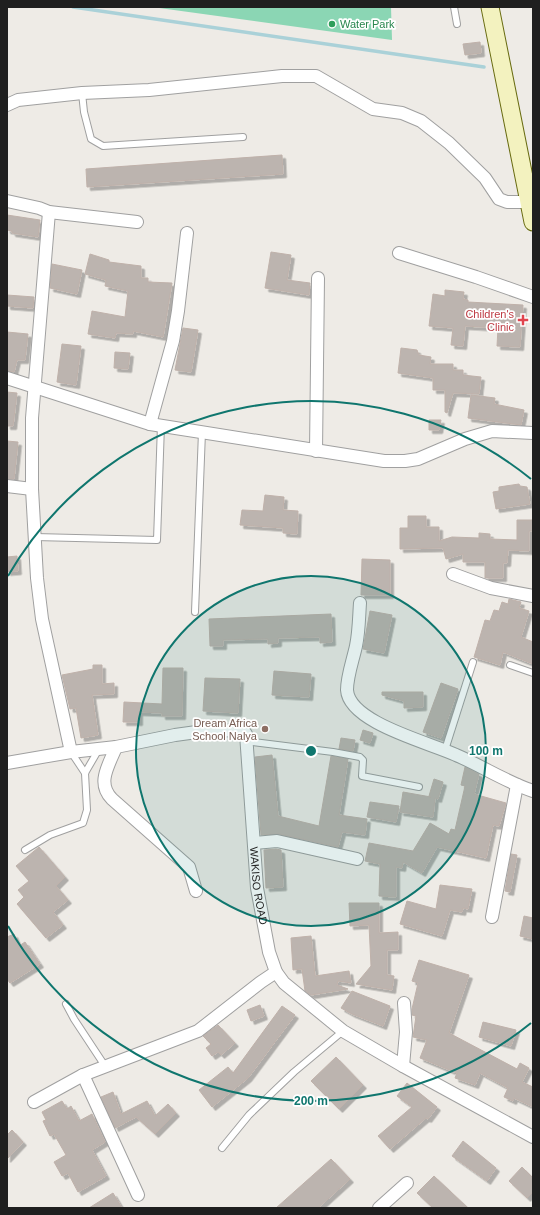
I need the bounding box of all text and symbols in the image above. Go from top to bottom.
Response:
place label: Water Park [340,18,395,30]
marker: Water Park [327,19,337,29]
place label: Children's Clinic [465,308,514,333]
marker: Children's Clinic [517,314,529,326]
place label: Dream Africa School Nalya [192,717,258,742]
marker: Dream Africa School Nalya [260,724,270,734]
centre of rings [304,744,318,758]
text: 100 m [469,744,503,758]
street label: WAKISO ROAD [248,846,270,926]
text: 200 m [294,1094,328,1108]

